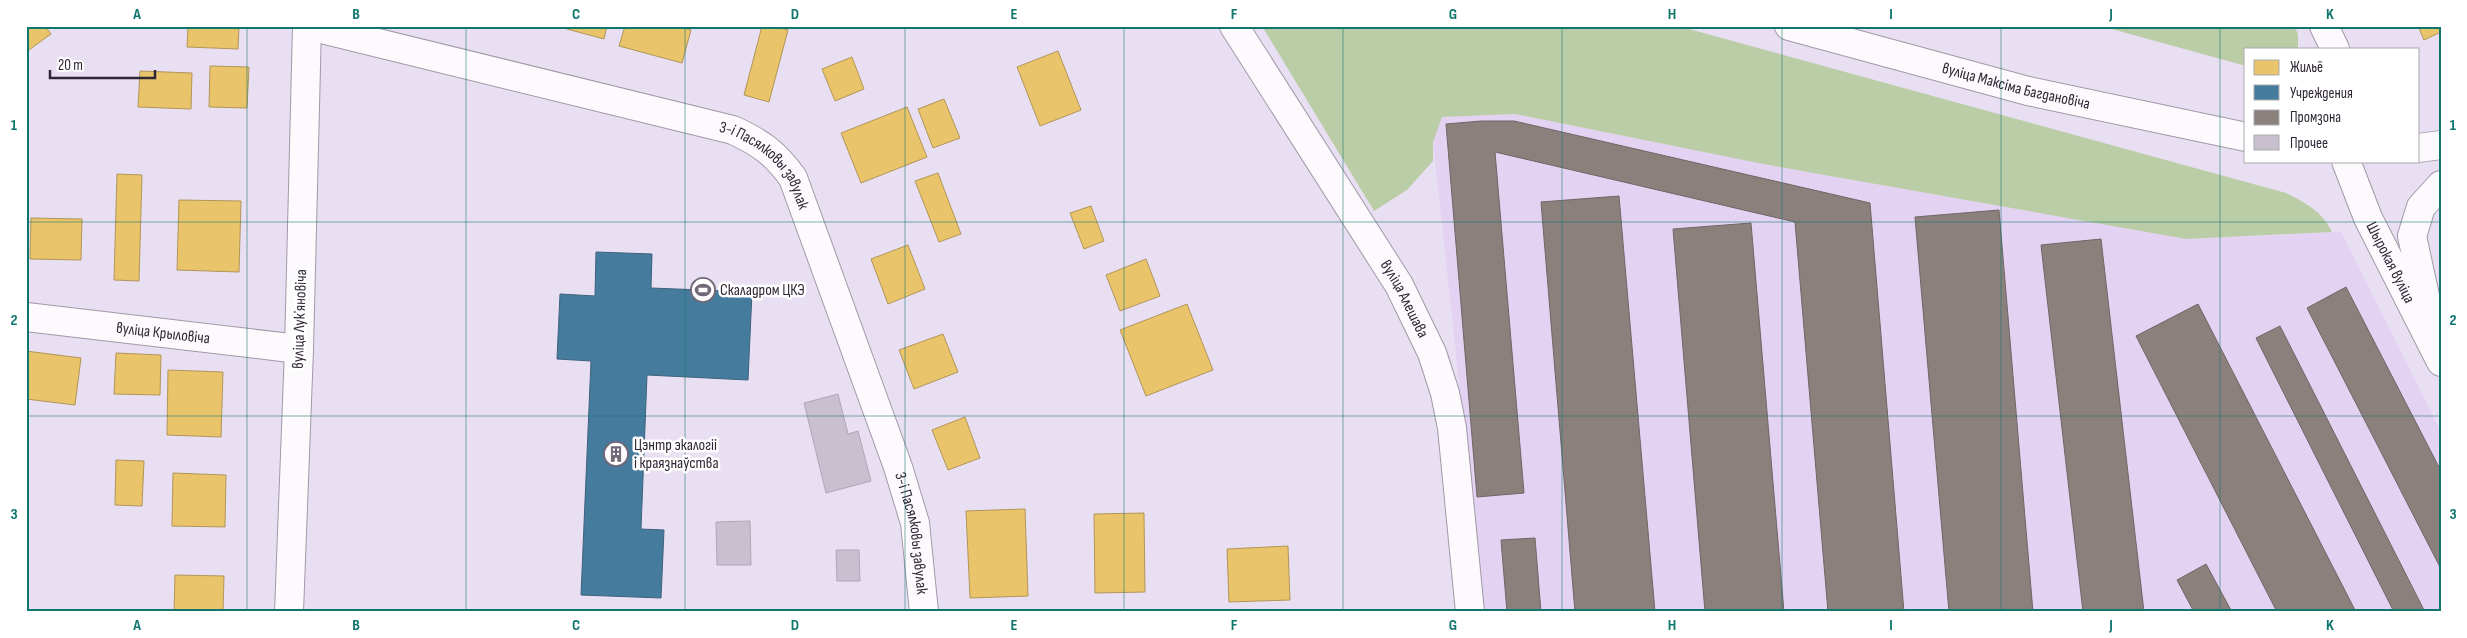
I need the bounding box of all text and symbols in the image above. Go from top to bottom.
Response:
text: A [132,5,141,24]
text: B [352,5,360,24]
text: C [572,5,580,24]
text: D [791,5,799,24]
text: E [1011,5,1018,24]
text: F [1231,5,1238,24]
text: G [1449,5,1457,24]
text: H [1668,5,1676,24]
text: I [1889,5,1893,24]
text: J [2108,5,2113,24]
text: K [2326,5,2334,24]
scale bar [50,48,155,80]
legend [2244,48,2420,162]
text: 20 m [58,56,83,75]
text: Жильё [2290,58,2323,77]
street label: вуліца Максіма Багдановіча [1940,59,2092,113]
text: Учреждения [2290,84,2353,103]
text: Промзона [2290,108,2341,127]
text: 1 [11,116,18,135]
text: 1 [2450,116,2457,135]
street label: 3-і Пасялковы завулак [717,118,813,213]
text: Прочее [2290,134,2328,153]
street label: Шырокая вуліца [2362,219,2419,306]
street label: вуліца Алешава [1376,257,1433,341]
street label: вуліца Лукʼяновіча [289,269,311,369]
sports icon: Скаладром ЦКЭ [690,277,716,303]
place label: Скаладром ЦКЭ [720,281,805,300]
text: 2 [10,311,18,330]
text: 2 [2449,311,2457,330]
street label: вуліца Крыловіча [115,318,211,348]
place label: Цэнтр экалогіі і краязнаўства [634,436,719,473]
building icon: Цэнтр экалогіі і краязнаўства [603,441,629,467]
street label: 3-і Пасялковы завулак [891,470,932,596]
text: 3 [10,505,18,524]
text: 3 [2449,505,2457,524]
text: A [132,616,141,635]
text: B [352,616,360,635]
text: C [572,616,580,635]
text: D [791,616,799,635]
text: E [1011,616,1018,635]
text: F [1231,616,1238,635]
text: G [1449,616,1457,635]
text: H [1668,616,1676,635]
text: I [1889,616,1893,635]
text: J [2108,616,2113,635]
text: K [2326,616,2334,635]

